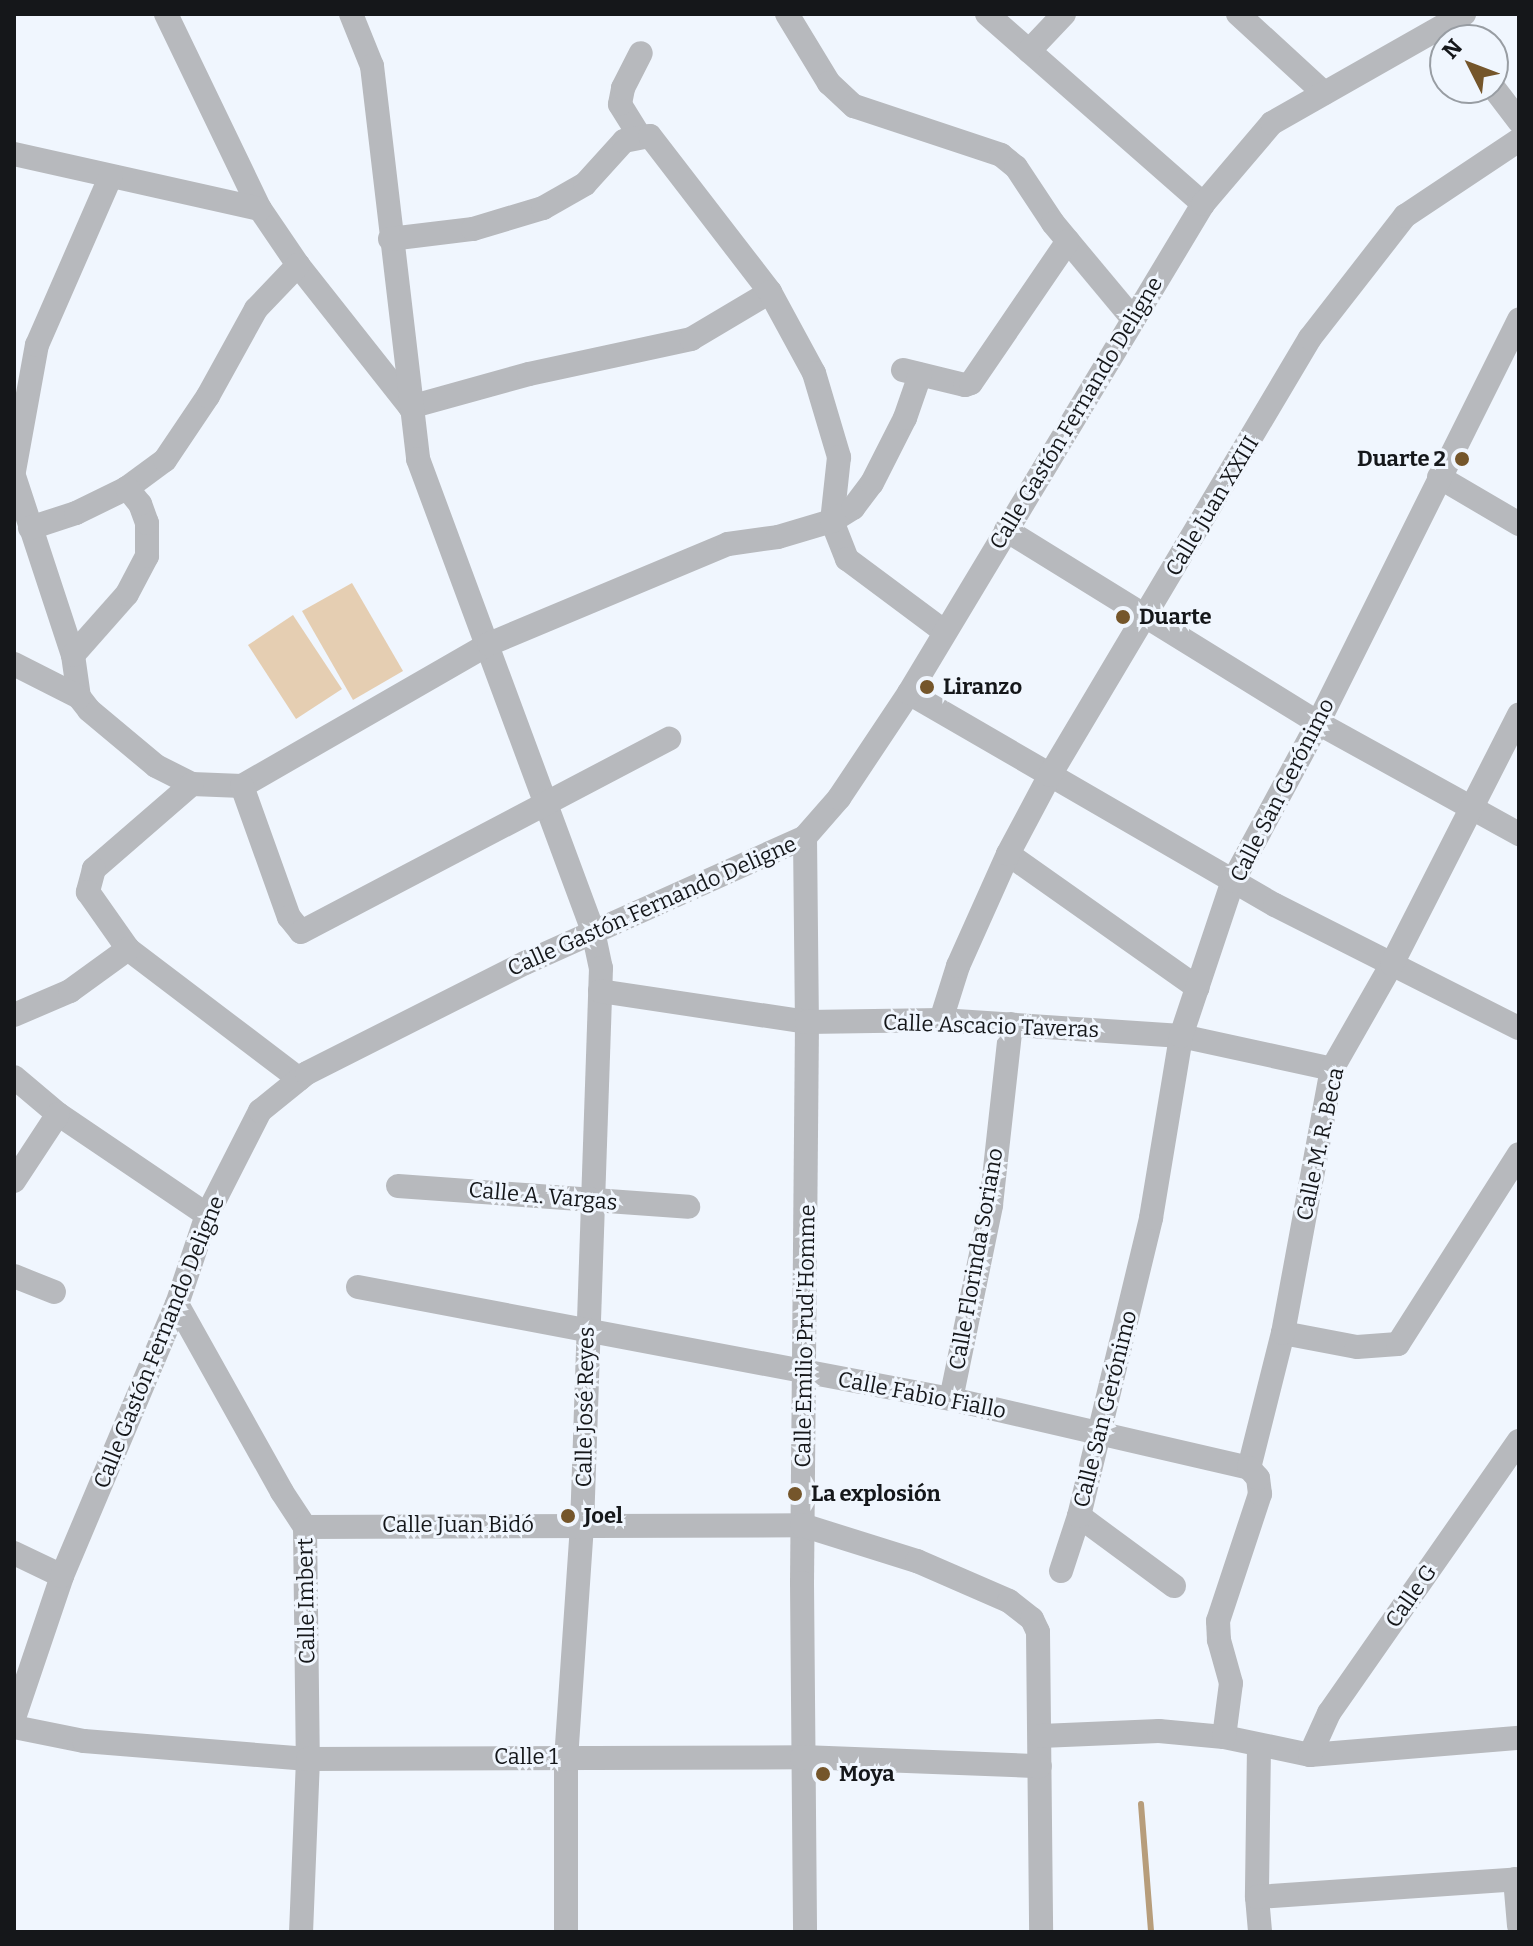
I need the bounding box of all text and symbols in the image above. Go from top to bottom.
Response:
north arrow [1429,24,1509,104]
text: N [1437,34,1468,64]
street label: Calle Gastón Fernando Deligne [984,272,1168,554]
street label: Calle Juan XXIII [1160,431,1264,581]
place label: Duarte 2 [1357,446,1446,472]
marker: Duarte 2 [1453,450,1471,468]
place label: Duarte [1139,604,1212,630]
marker: Duarte [1114,608,1132,626]
place label: Liranzo [943,674,1022,700]
marker: Liranzo [918,678,936,696]
street label: Calle San Gerónimo [1224,694,1340,886]
street label: Calle Gastón Fernando Deligne [504,830,800,982]
street label: Calle Ascacio Taveras [883,1009,1099,1043]
street label: Calle M. R. Beca [1291,1065,1349,1223]
street label: Calle Florinda Soriano [943,1146,1009,1372]
street label: Calle A. Vargas [468,1176,618,1216]
street label: Calle Gastón Fernando Deligne [88,1192,230,1492]
street label: Calle Emilio Prud'Homme [790,1204,820,1468]
street label: Calle San Gerónimo [1068,1308,1142,1510]
street label: Calle José Reyes [570,1326,600,1488]
street label: Calle Fabio Fiallo [836,1366,1008,1424]
place label: La explosión [811,1481,941,1507]
marker: La explosión [786,1485,804,1503]
place label: Joel [584,1503,623,1529]
marker: Joel [559,1507,577,1525]
street label: Calle Juan Bidó [382,1512,534,1538]
street label: Calle Imbert [292,1538,320,1664]
street label: Calle G [1380,1559,1442,1633]
street label: Calle 1 [494,1744,558,1770]
place label: Moya [839,1761,895,1787]
marker: Moya [814,1765,832,1783]

